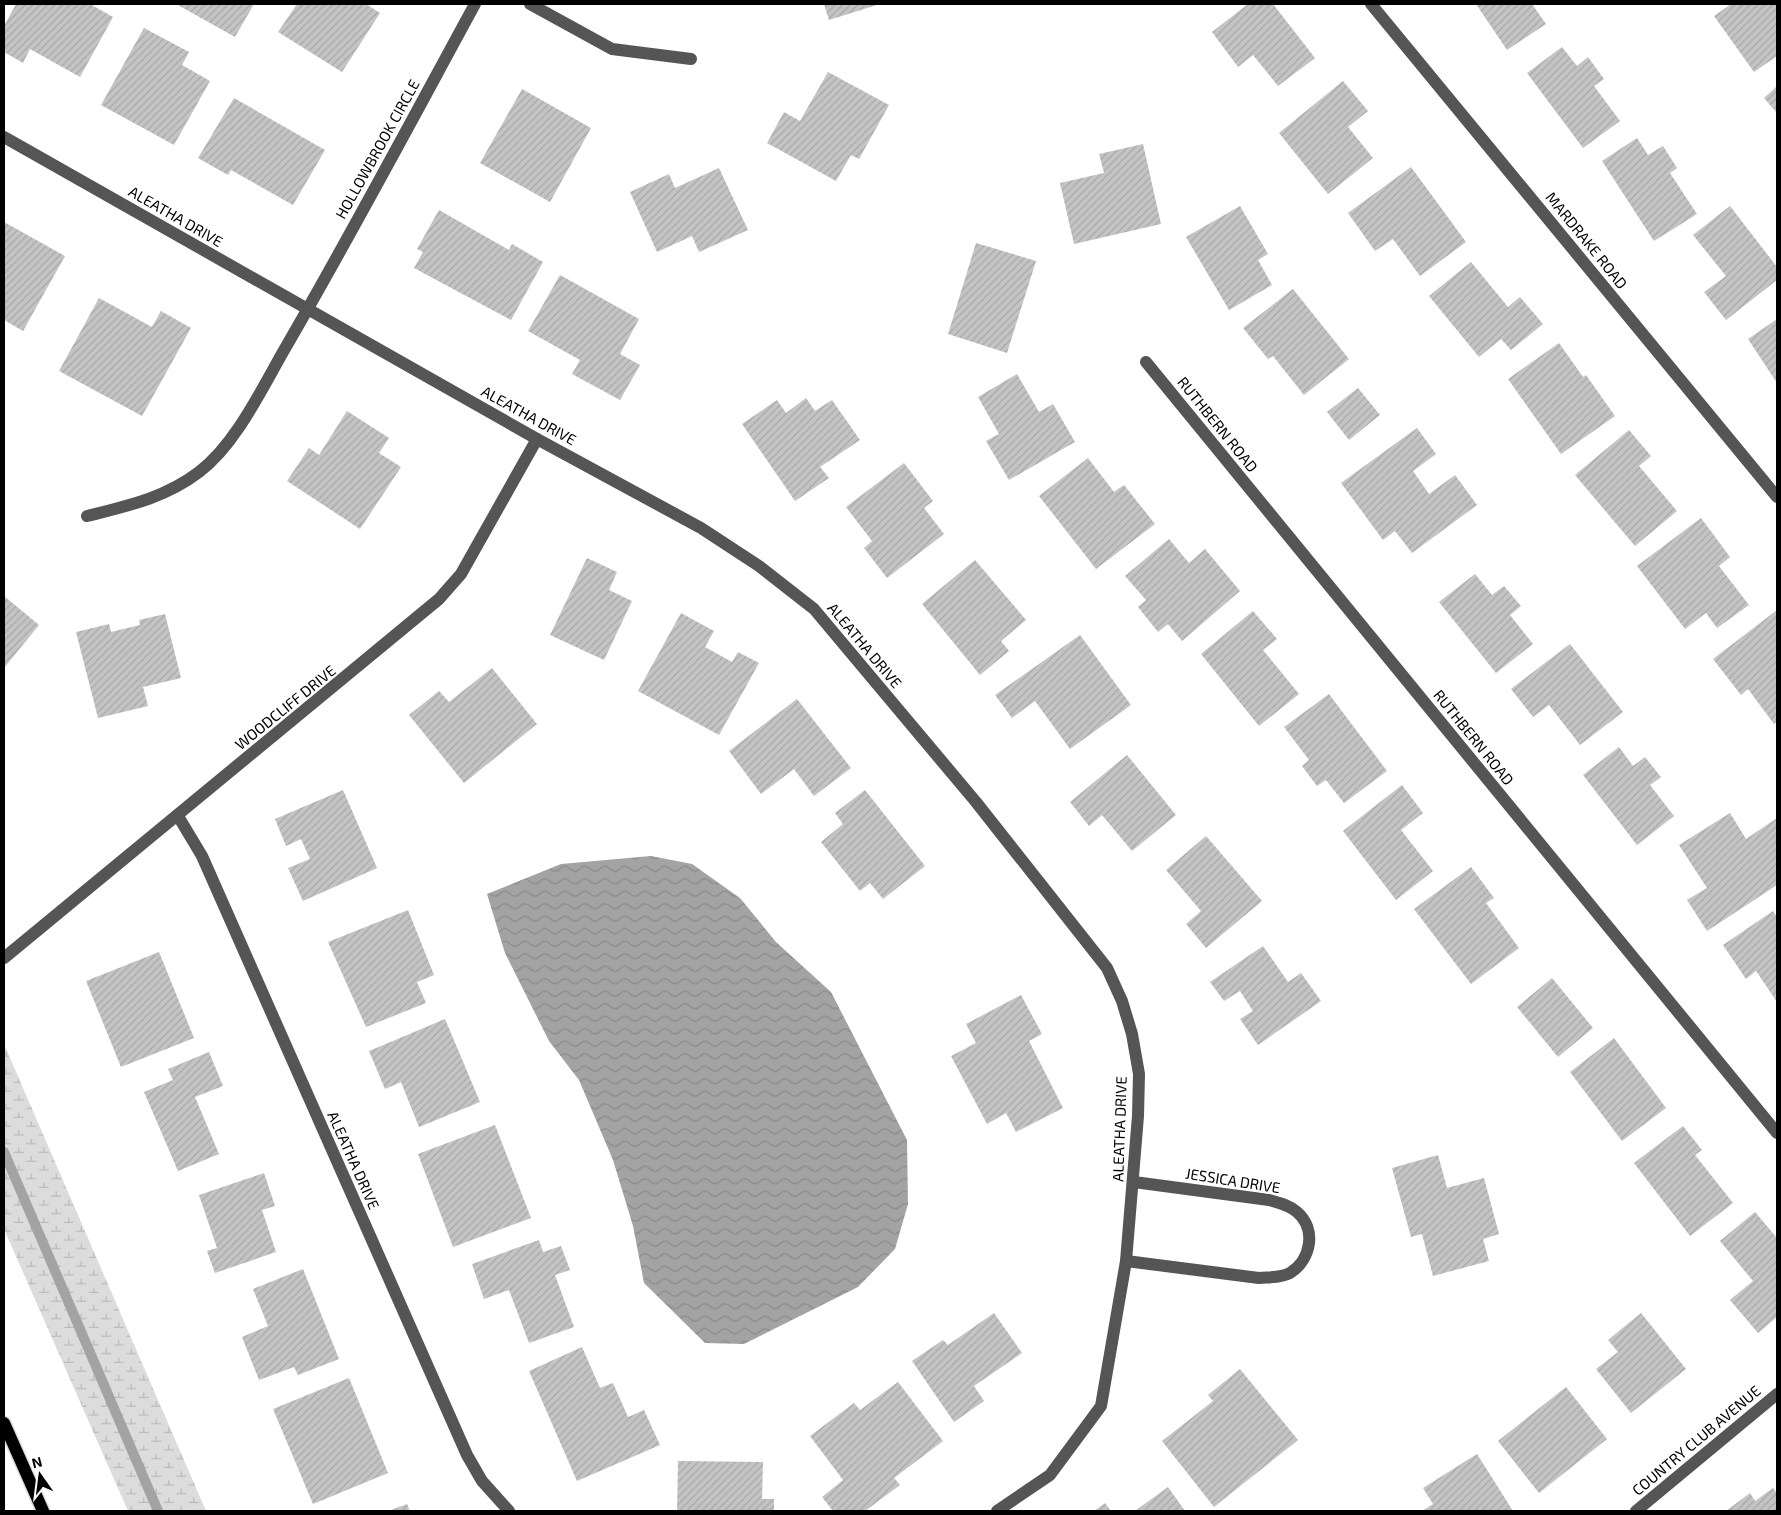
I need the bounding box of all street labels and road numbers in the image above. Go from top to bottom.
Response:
street label: HOLLOWBROOK CIRCLE [331,76,423,222]
street label: ALEATHA DRIVE [126,182,226,250]
street label: MARDRAKE ROAD [1542,188,1632,292]
street label: RUTHBERN ROAD [1174,373,1262,475]
street label: ALEATHA DRIVE [478,382,580,448]
street label: ALEATHA DRIVE [824,599,906,691]
street label: WOODCLIFF DRIVE [231,661,339,753]
street label: RUTHBERN ROAD [1430,686,1518,788]
street label: ALEATHA DRIVE [1108,1076,1130,1182]
street label: ALEATHA DRIVE [324,1108,384,1212]
street label: JESSICA DRIVE [1184,1164,1282,1196]
street label: COUNTRY CLUB AVENUE [1628,1381,1764,1499]

